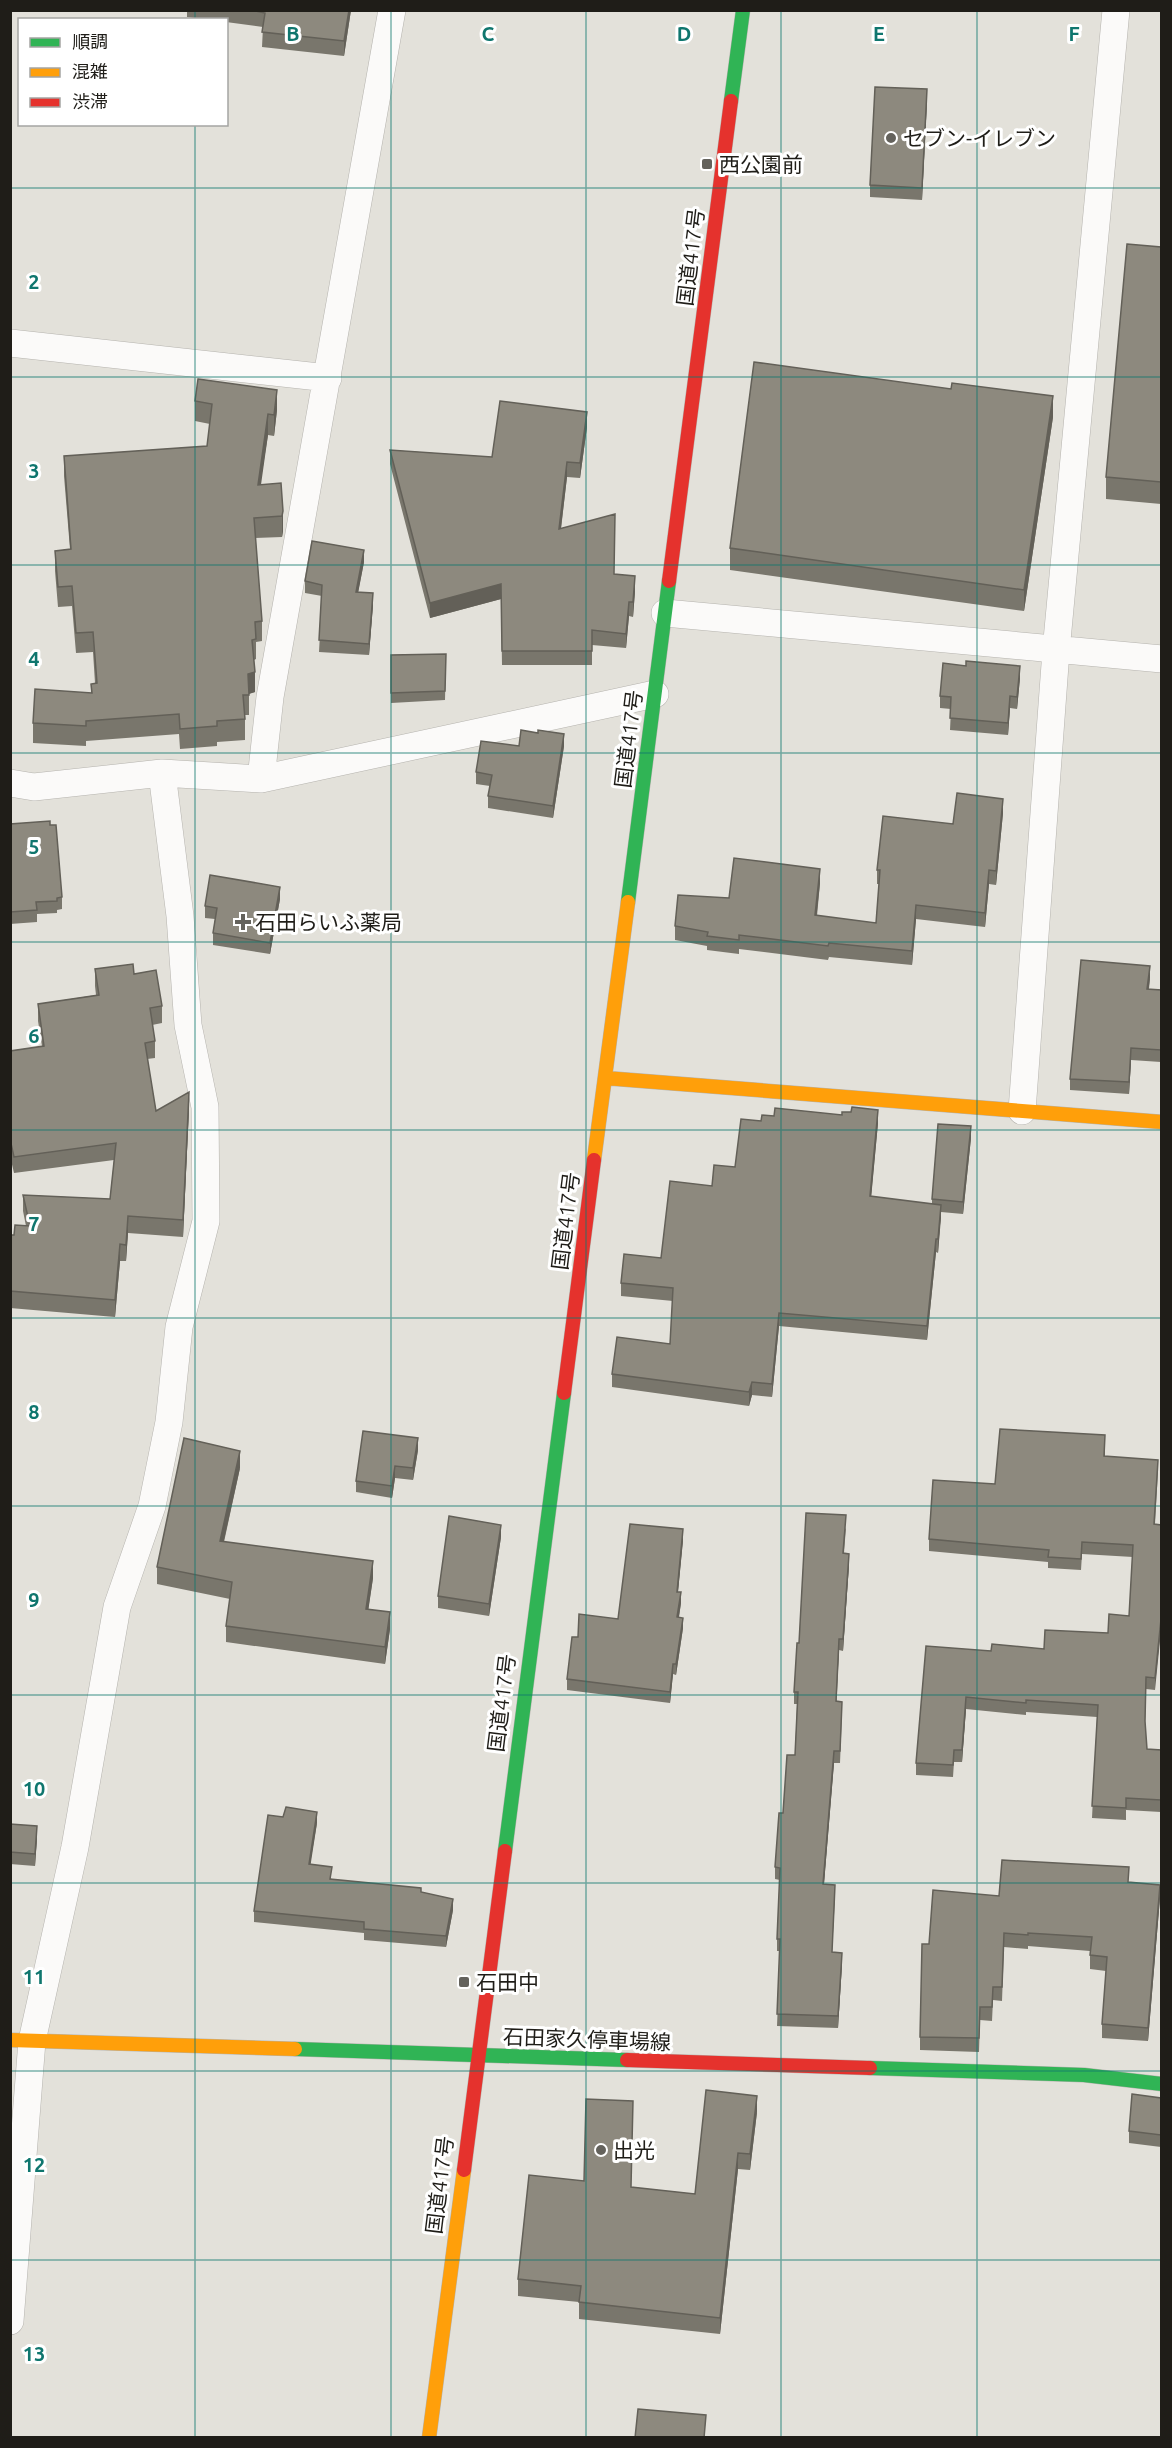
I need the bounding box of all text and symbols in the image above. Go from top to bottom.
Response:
legend [18,18,228,126]
text: B [286,22,300,45]
text: C [482,22,495,45]
text: D [677,22,691,45]
text: E [873,22,885,45]
text: F [1068,22,1080,45]
text: 順調 [72,31,108,51]
text: 混雑 [72,61,108,81]
text: 渋滞 [72,91,108,111]
place label: セブン-イレブン [903,126,1056,150]
marker: セブン-イレブン [884,131,898,145]
place label: 西公園前 [719,152,803,176]
marker: 西公園前 [700,157,714,171]
street label: 国道417号 [672,207,708,307]
text: 2 [28,270,40,293]
text: 3 [28,459,40,482]
text: 4 [28,647,40,670]
street label: 国道417号 [610,689,646,789]
text: 5 [28,835,40,858]
place label: 石田らいふ薬局 [255,910,402,934]
marker: 石田らいふ薬局 [236,915,250,929]
text: 6 [28,1024,40,1047]
street label: 国道417号 [547,1171,583,1271]
text: 7 [28,1212,40,1235]
text: 8 [28,1400,40,1423]
text: 9 [28,1588,40,1611]
street label: 国道417号 [483,1653,519,1753]
text: 10 [23,1777,45,1800]
text: 11 [23,1965,45,1988]
place label: 石田中 [476,1970,539,1994]
marker: 石田中 [457,1975,471,1989]
street label: 石田家久停車場線 [503,2024,671,2054]
street label: 国道417号 [421,2135,457,2235]
place label: 出光 [613,2138,655,2162]
marker: 出光 [594,2143,608,2157]
text: 12 [23,2153,45,2176]
text: 13 [23,2342,45,2365]

